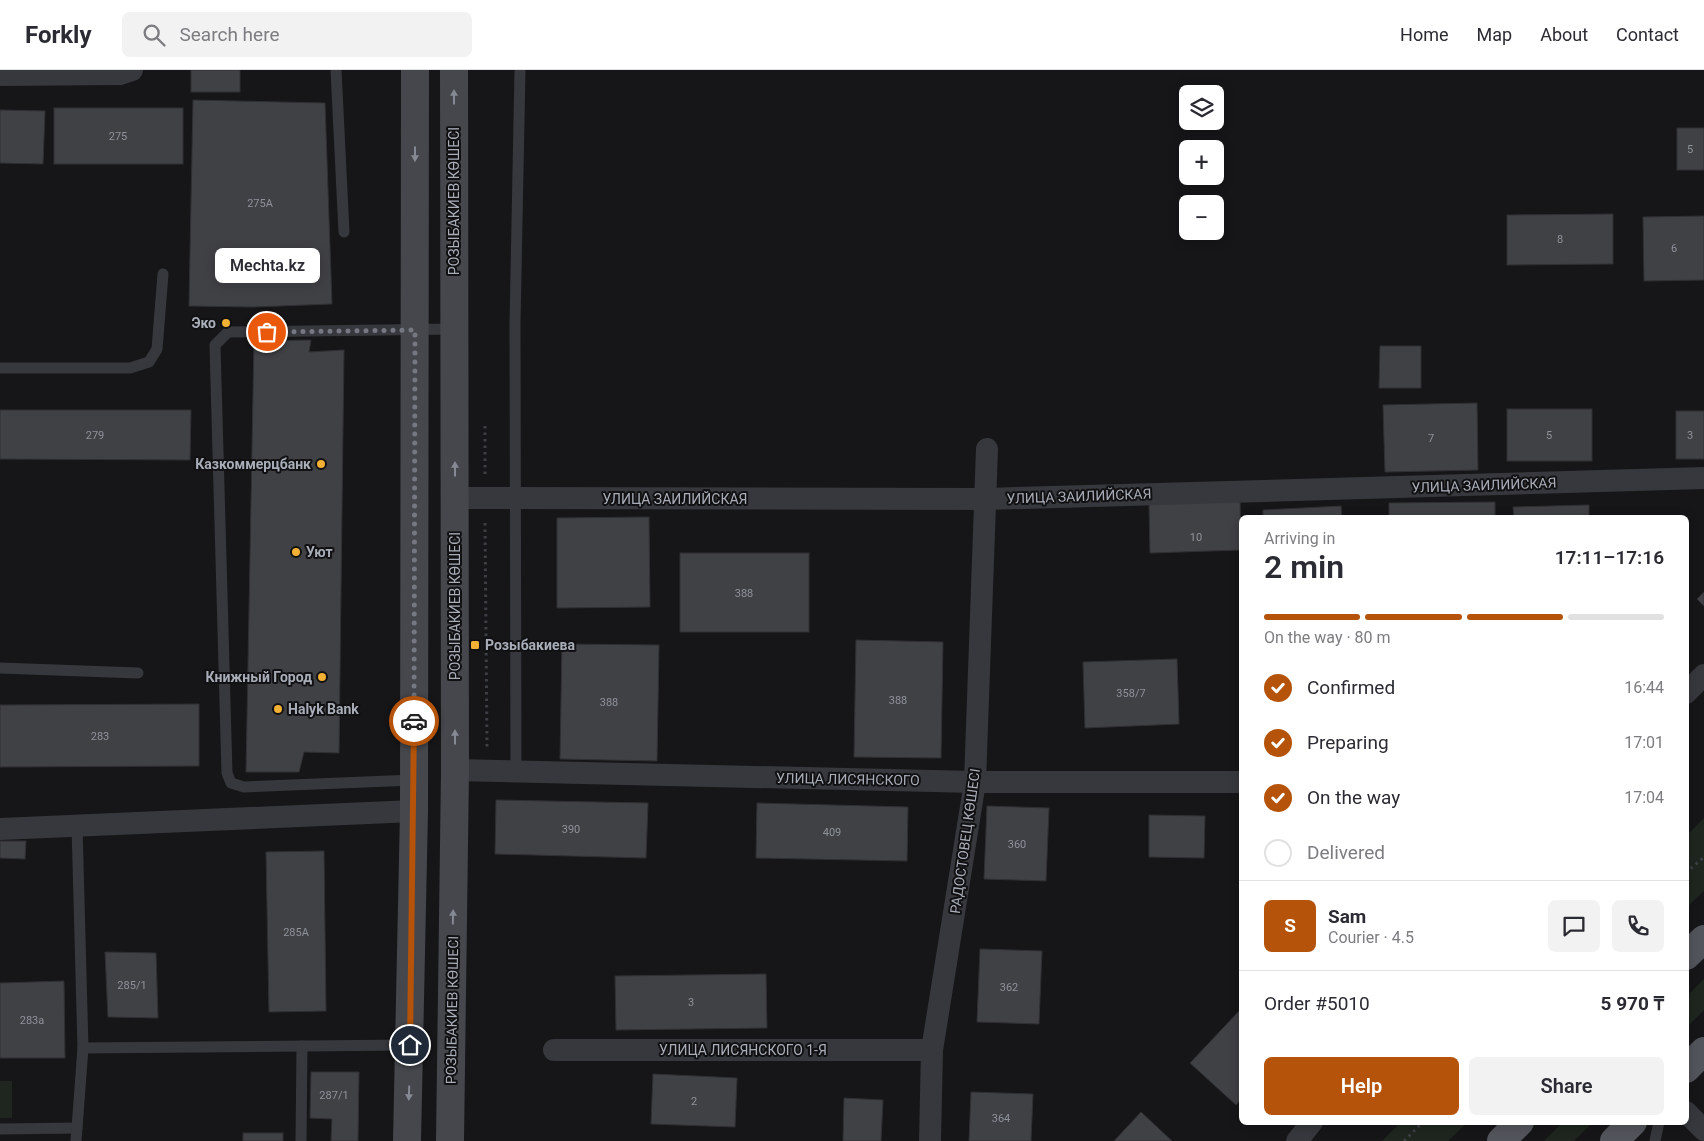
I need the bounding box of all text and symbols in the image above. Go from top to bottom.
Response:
search box [122,12,472,57]
text: Forkly [25,21,92,49]
icon: search [140,21,168,49]
text: Search here [180,23,279,46]
text: Home [1400,24,1449,45]
text: Map [1477,24,1512,45]
text: About [1540,24,1588,45]
text: Contact [1616,24,1679,45]
map controls [1179,85,1224,240]
button: layers [1179,85,1224,130]
one-way arrow [450,89,458,105]
street label: РОЗЫБАКИЕВ КӨШЕСІ [446,127,462,275]
house number: 275 [109,130,127,143]
button: + [1179,140,1224,185]
house number: 5 [1687,143,1693,156]
one-way arrow [411,146,419,162]
button: − [1179,195,1224,240]
house number: 275А [247,197,274,210]
house number: 8 [1557,233,1563,246]
house number: 6 [1671,242,1677,255]
callout: Mechta.kz [214,247,320,282]
text: Mechta.kz [230,256,305,275]
pin [246,311,288,353]
place label: Эко [191,315,216,331]
marker: Эко [220,317,232,329]
icon: bag [253,318,281,346]
house number: 279 [86,429,104,442]
house number: 5 [1546,429,1552,442]
house number: 3 [1687,429,1693,442]
house number: 7 [1428,432,1434,445]
place label: Казкоммерцбанк [195,456,311,472]
marker: Казкоммерцбанк [315,458,327,470]
one-way arrow [451,461,459,477]
street label: УЛИЦА ЗАИЛИЙСКАЯ [1411,474,1557,496]
street label: УЛИЦА ЗАИЛИЙСКАЯ [1006,485,1152,507]
street label: УЛИЦА ЗАИЛИЙСКАЯ [603,491,747,507]
text: Arriving in [1264,529,1335,548]
house number: 10 [1190,531,1202,544]
street label: РОЗЫБАКИЕВ КӨШЕСІ [447,532,463,680]
place label: Уют [306,544,333,560]
marker: Уют [290,546,302,558]
text: 17:11–17:16 [1555,546,1664,569]
text: 2 min [1264,548,1344,586]
house number: 388 [735,587,753,600]
text: On the way · 80 m [1264,628,1391,647]
place label: Розыбакиева [485,637,575,653]
marker: Розыбакиева [469,639,481,651]
place label: Книжный Город [206,669,312,685]
marker: Книжный Город [316,671,328,683]
icon: check [1264,674,1292,702]
text: Confirmed [1307,676,1395,699]
text: 16:44 [1624,678,1664,697]
house number: 358/7 [1116,687,1146,700]
house number: 388 [889,694,907,707]
courier [389,696,439,746]
house number: 388 [600,696,618,709]
place label: Halyk Bank [288,701,359,717]
marker: Halyk Bank [272,703,284,715]
icon: car [400,707,428,735]
one-way arrow [451,729,459,745]
icon: check [1264,729,1292,757]
house number: 283 [91,730,109,743]
text: Preparing [1307,731,1389,754]
text: 17:01 [1624,733,1664,752]
street label: РАДОСТОВЕЦ КӨШЕСІ [947,767,983,915]
street label: УЛИЦА ЛИСЯНСКОГО [776,770,920,788]
icon: check [1264,784,1292,812]
text: On the way [1307,786,1400,809]
text: 17:04 [1624,788,1664,807]
house number: 390 [562,823,580,836]
house number: 409 [823,826,841,839]
house number: 360 [1008,838,1026,851]
text: Delivered [1307,841,1385,864]
button: chat [1548,900,1600,952]
button: phone [1612,900,1664,952]
text: Sam [1328,905,1366,928]
one-way arrow [449,909,457,925]
text: S [1284,914,1296,937]
house number: 285А [283,926,310,939]
text: Courier · 4.5 [1328,928,1414,947]
street label: РОЗЫБАКИЕВ КӨШЕСІ [443,936,461,1084]
house number: 285/1 [117,979,147,992]
house number: 362 [1000,981,1018,994]
text: Order #5010 [1264,992,1370,1015]
text: 5 970 ₸ [1601,992,1664,1015]
house number: 3 [688,996,694,1009]
house number: 283а [20,1014,44,1027]
pin [389,1024,431,1066]
icon: home [396,1031,424,1059]
street label: УЛИЦА ЛИСЯНСКОГО 1-Я [659,1042,827,1058]
button: Help [1264,1057,1459,1115]
button: Share [1469,1057,1664,1115]
one-way arrow [405,1085,413,1101]
house number: 287/1 [319,1089,349,1102]
house number: 2 [691,1095,697,1108]
house number: 364 [992,1112,1010,1125]

